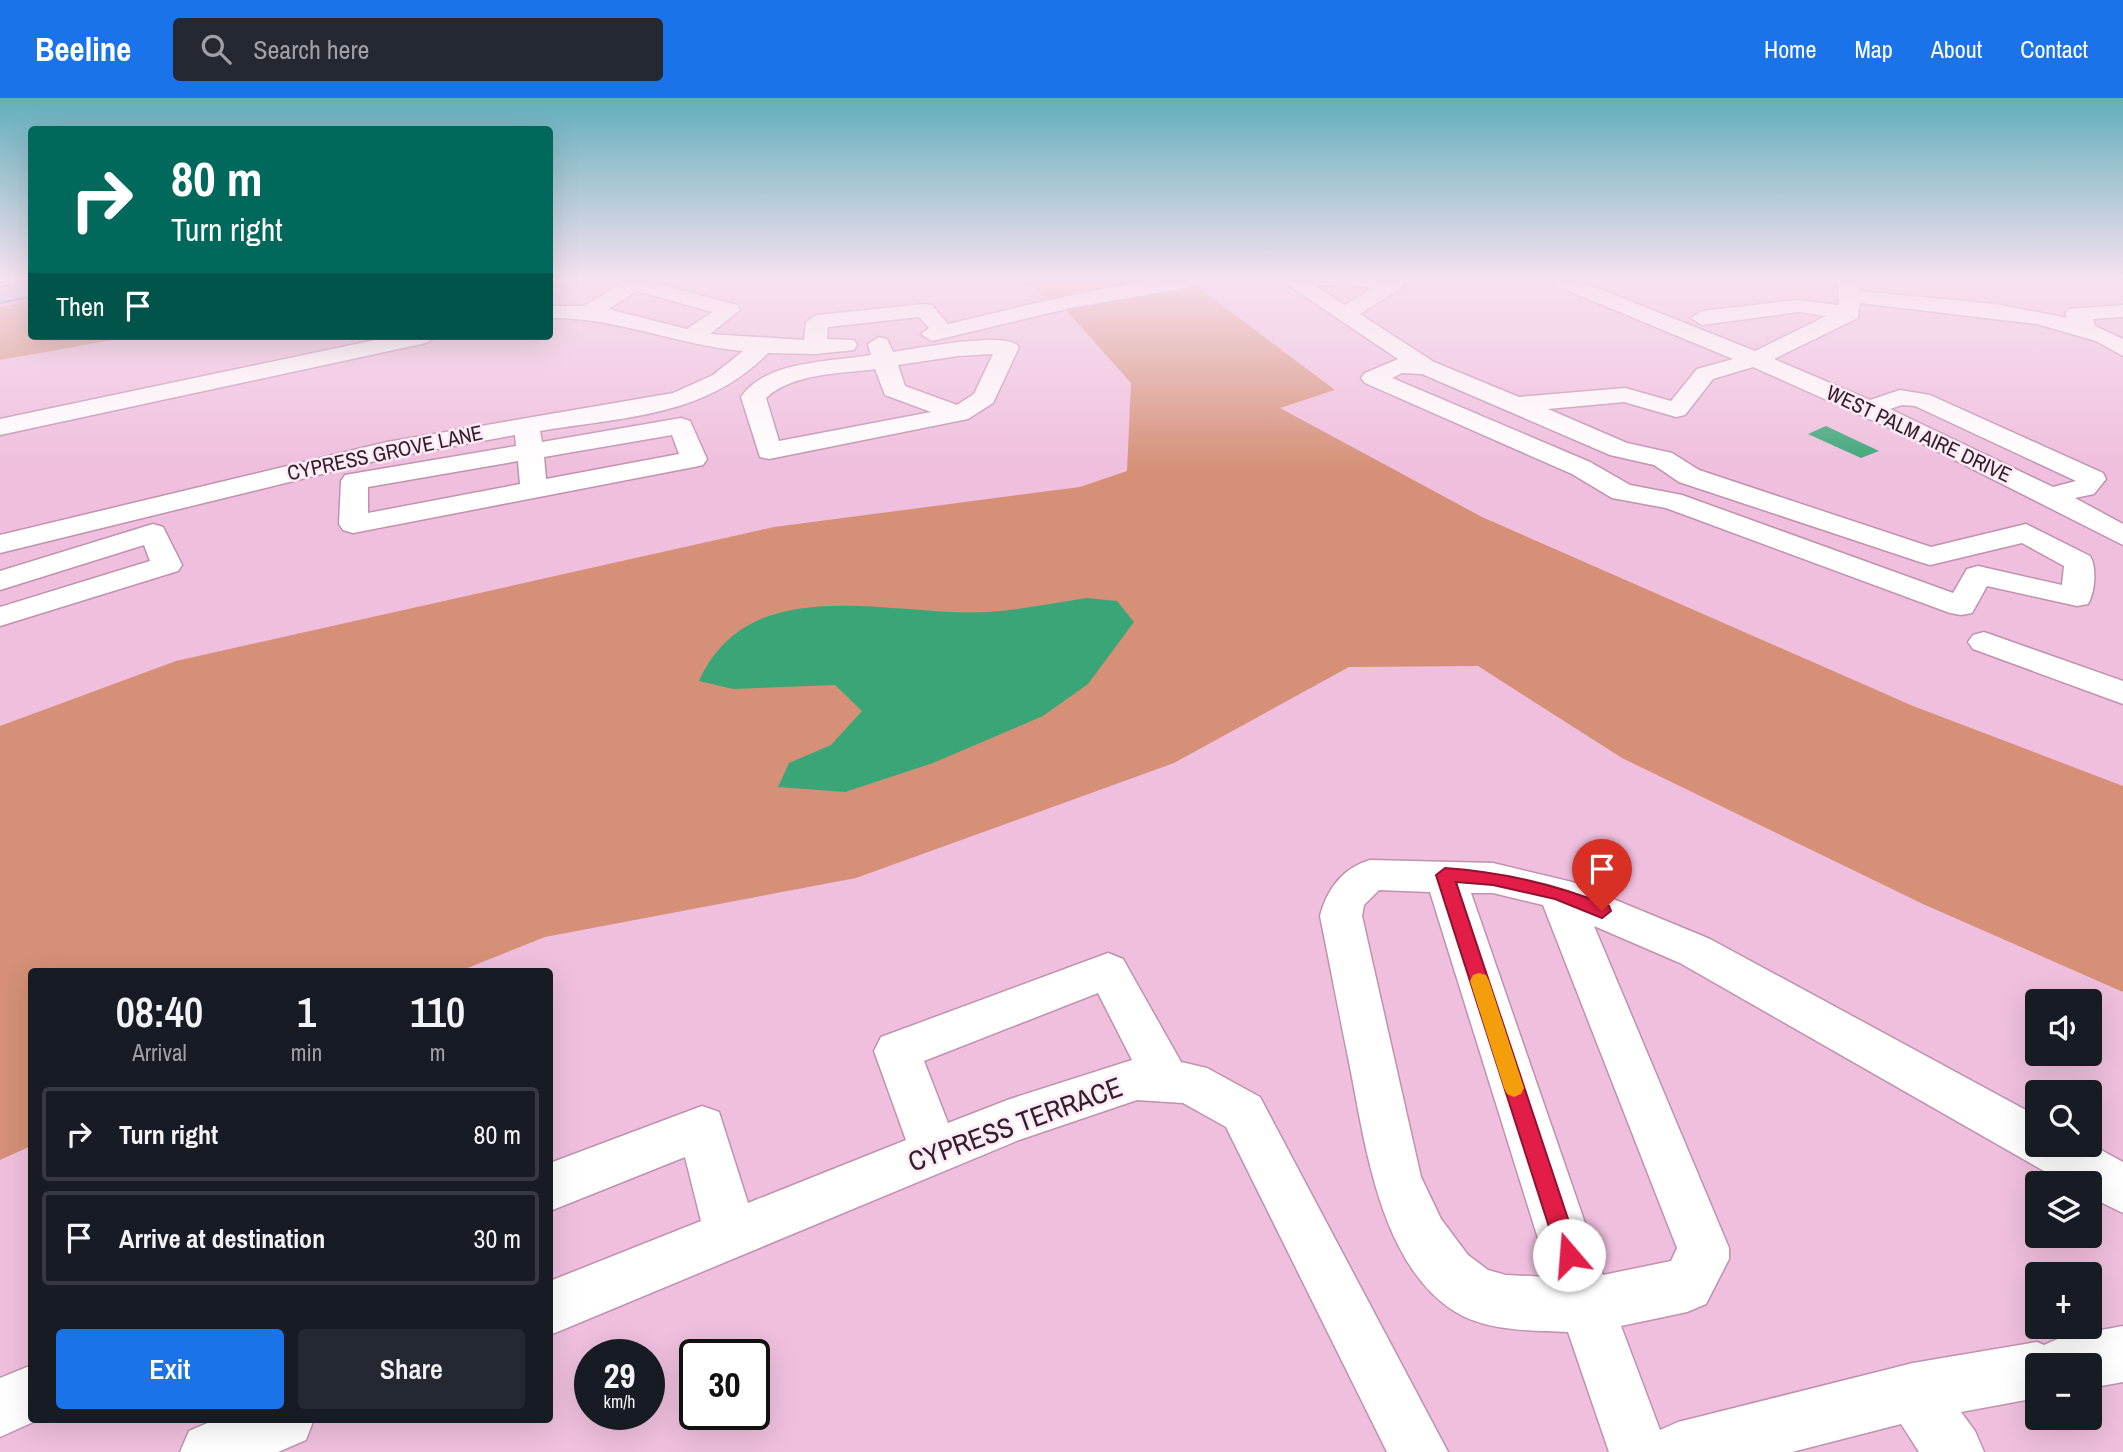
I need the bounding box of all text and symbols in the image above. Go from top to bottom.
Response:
search box [173,18,663,81]
text: Beeline [35,27,131,71]
icon: search [197,30,235,68]
text: Search here [253,32,369,67]
text: Home [1764,33,1816,65]
text: Map [1854,33,1893,65]
text: About [1931,33,1982,65]
text: Contact [2020,33,2088,65]
text: 80 m [171,145,263,211]
icon: right [56,154,147,245]
text: Turn right [171,208,283,251]
icon: arrive [119,287,157,325]
text: Then [56,289,105,324]
street label: WEST PALM AIRE DRIVE [1822,378,2017,489]
street label: CYPRESS GROVE LANE [285,418,485,487]
pin [1572,839,1632,911]
icon: arrive [1583,850,1621,888]
text: 08:40 [116,984,203,1040]
text: 1 [297,984,316,1040]
text: 110 [410,984,465,1040]
map controls [2025,989,2102,1430]
button: sound [2025,989,2102,1066]
text: Arrival [132,1037,187,1068]
text: min [291,1037,322,1068]
text: m [430,1037,445,1068]
street label: CYPRESS TERRACE [903,1068,1127,1180]
button: search [2025,1080,2102,1157]
icon: right [60,1115,98,1153]
text: Turn right [119,1117,218,1152]
text: 80 m [474,1117,521,1152]
button: layers [2025,1171,2102,1248]
position arrow [1532,1218,1606,1292]
icon: arrive [60,1219,98,1257]
text: Arrive at destination [119,1221,325,1256]
text: 30 m [474,1221,521,1256]
button: + [2025,1262,2102,1339]
button: Exit [56,1329,284,1409]
button: Share [298,1329,525,1409]
speed limit sign: 30 [679,1339,770,1430]
text: 29 [604,1352,635,1399]
button: − [2025,1353,2102,1430]
text: km/h [604,1389,636,1414]

